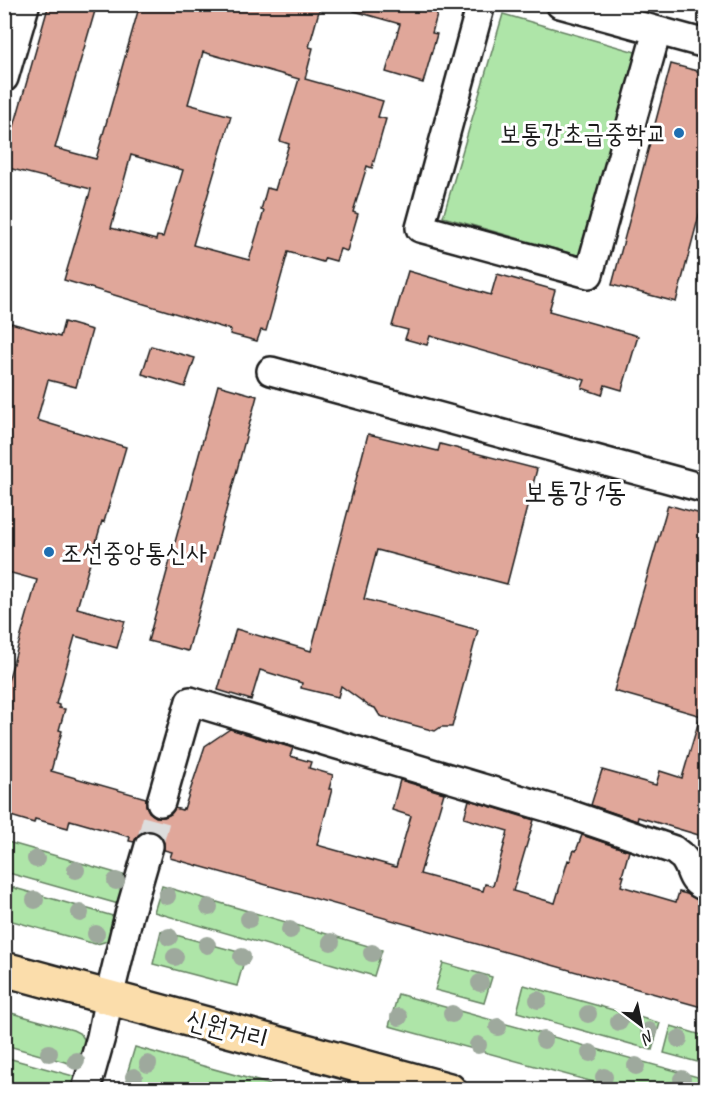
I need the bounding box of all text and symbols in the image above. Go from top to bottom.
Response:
place label: 보통강초급중학교 [500,117,667,150]
marker: 보통강초급중학교 [672,126,686,140]
district label: 보통강1동 [524,474,626,509]
place label: 조선중앙통신사 [61,536,208,569]
marker: 조선중앙통신사 [42,545,56,559]
north arrow [611,995,671,1055]
street label: 신원거리 [182,1002,272,1056]
text: N [636,1026,658,1050]

